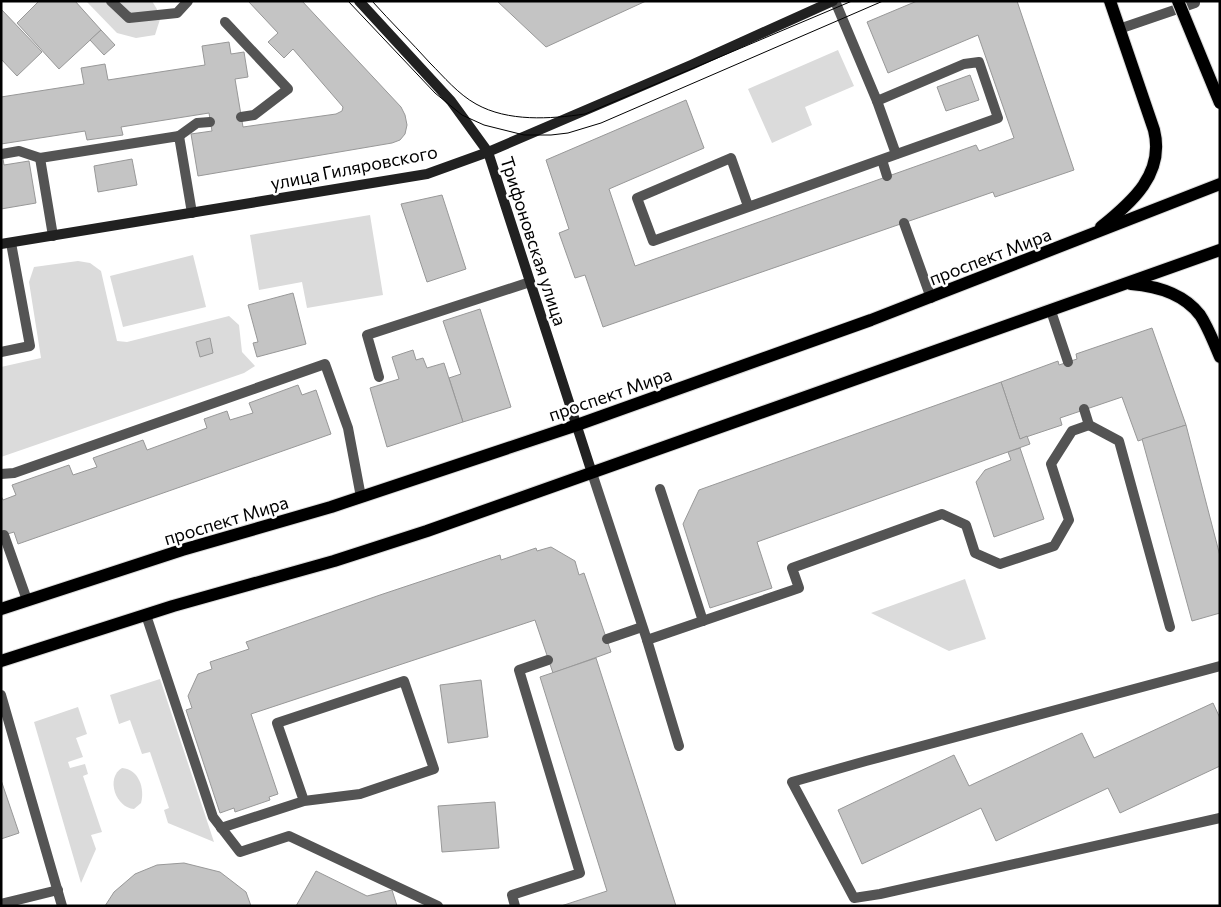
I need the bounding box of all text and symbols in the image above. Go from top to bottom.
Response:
street label: улица Гиляровского [269,140,439,194]
street label: Трифоновская улица [496,154,572,328]
street label: проспект Мира [926,223,1054,289]
street label: проспект Мира [545,363,675,425]
street label: проспект Мира [161,491,291,549]

